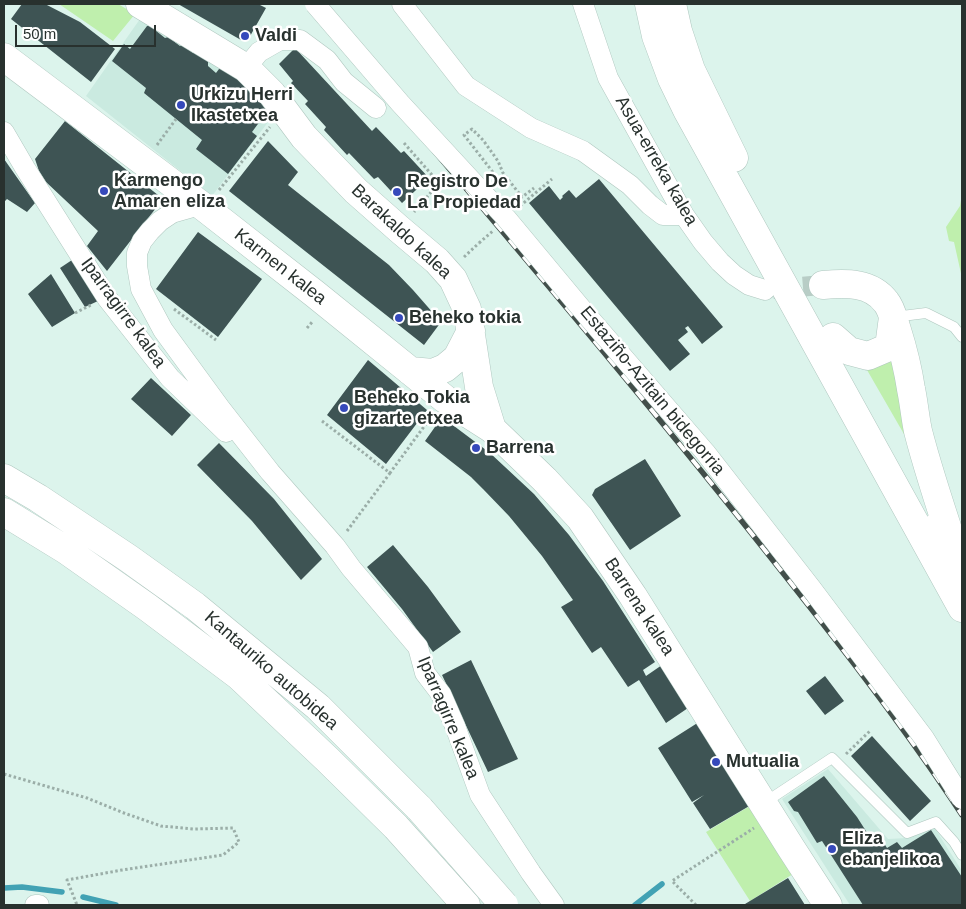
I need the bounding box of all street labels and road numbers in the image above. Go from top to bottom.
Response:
street label: Asua-erreka kalea [610,92,702,230]
street label: Barakaldo kalea [346,180,456,284]
street label: Karmen kalea [230,224,330,310]
street label: Iparragirre kalea [76,254,170,372]
street label: Estaziño-Azitain bidegorria [575,302,729,480]
street label: Barrena kalea [599,554,679,660]
street label: Kantauriko autobidea [200,607,342,735]
street label: Iparragirre kalea [412,653,484,783]

